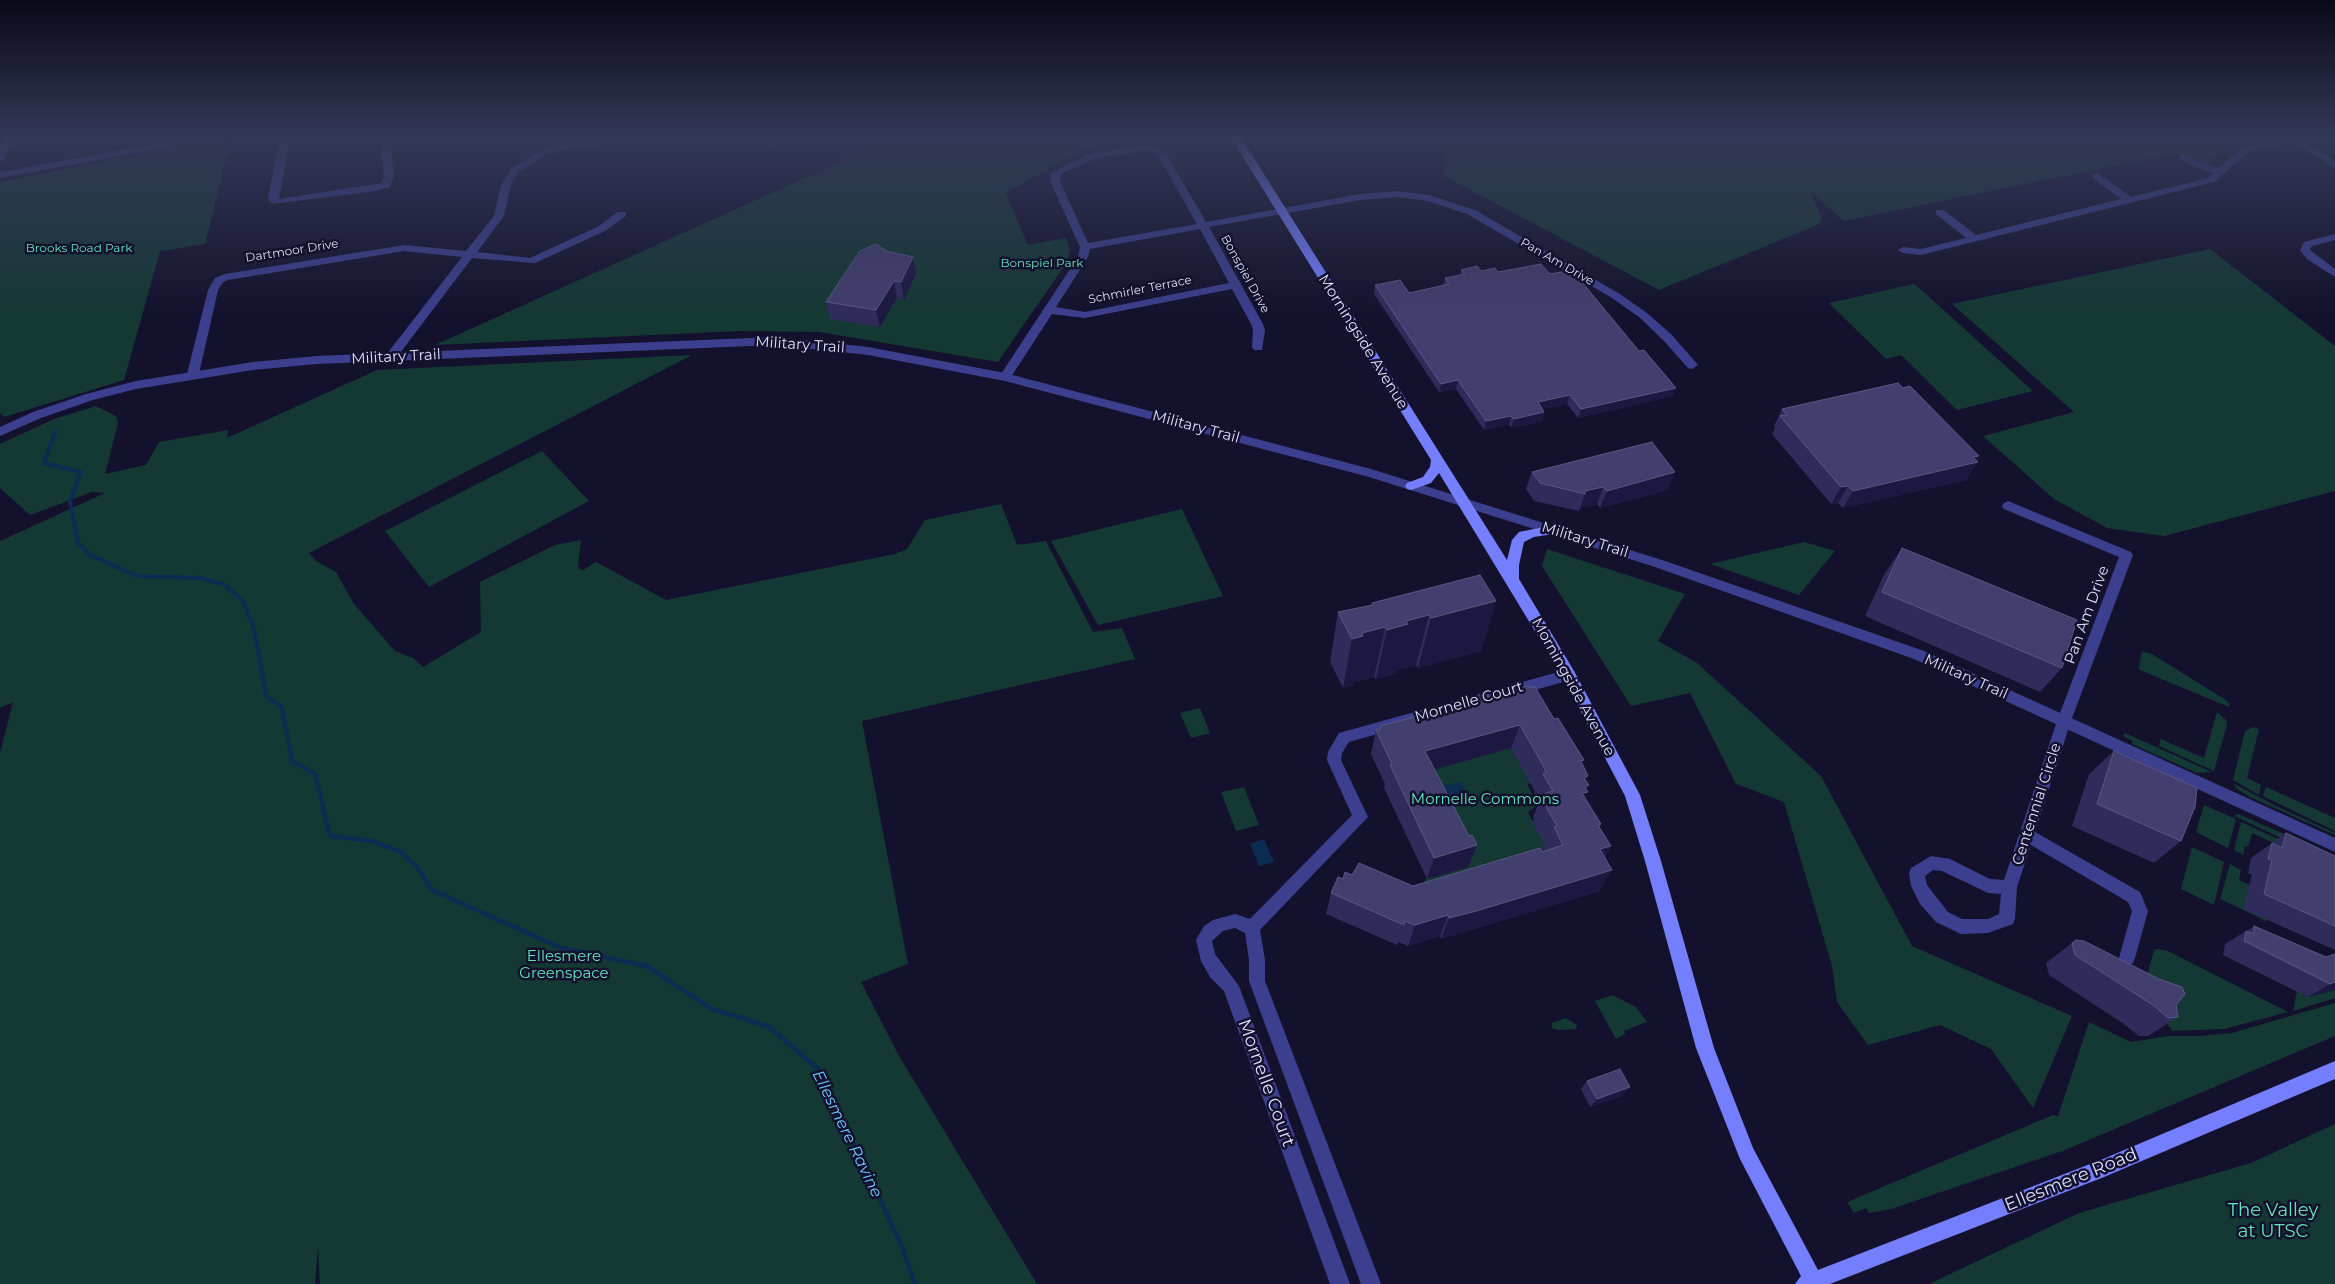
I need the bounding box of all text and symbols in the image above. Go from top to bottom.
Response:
street label: Bonspiel Drive [1218,232,1272,316]
street label: Pan Am Drive [1518,235,1596,289]
street label: Dartmoor Drive [244,237,340,265]
park label: Brooks Road Park [26,241,132,255]
park label: Bonspiel Park [1001,256,1083,270]
street label: Morningside Avenue [1314,271,1412,413]
street label: Schmirler Terrace [1087,273,1193,307]
street label: Military Trail [755,333,845,357]
street label: Military Trail [351,346,441,368]
street label: Military Trail [1150,407,1242,447]
street label: Military Trail [1540,518,1630,562]
street label: Pan Am Drive [2061,563,2113,667]
street label: Morningside Avenue [1527,615,1619,759]
street label: Military Trail [1921,651,2011,703]
street label: Mornelle Court [1413,678,1525,726]
street label: Centennial Circle [2009,741,2065,867]
park label: Mornelle Commons [1411,791,1559,809]
park label: Ellesmere Greenspace [519,948,609,983]
street label: Mornelle Court [1233,1016,1299,1150]
water label: Ellesmere Ravine [808,1067,886,1201]
street label: Ellesmere Road [2002,1144,2140,1216]
park label: The Valley at UTSC [2228,1200,2318,1242]

